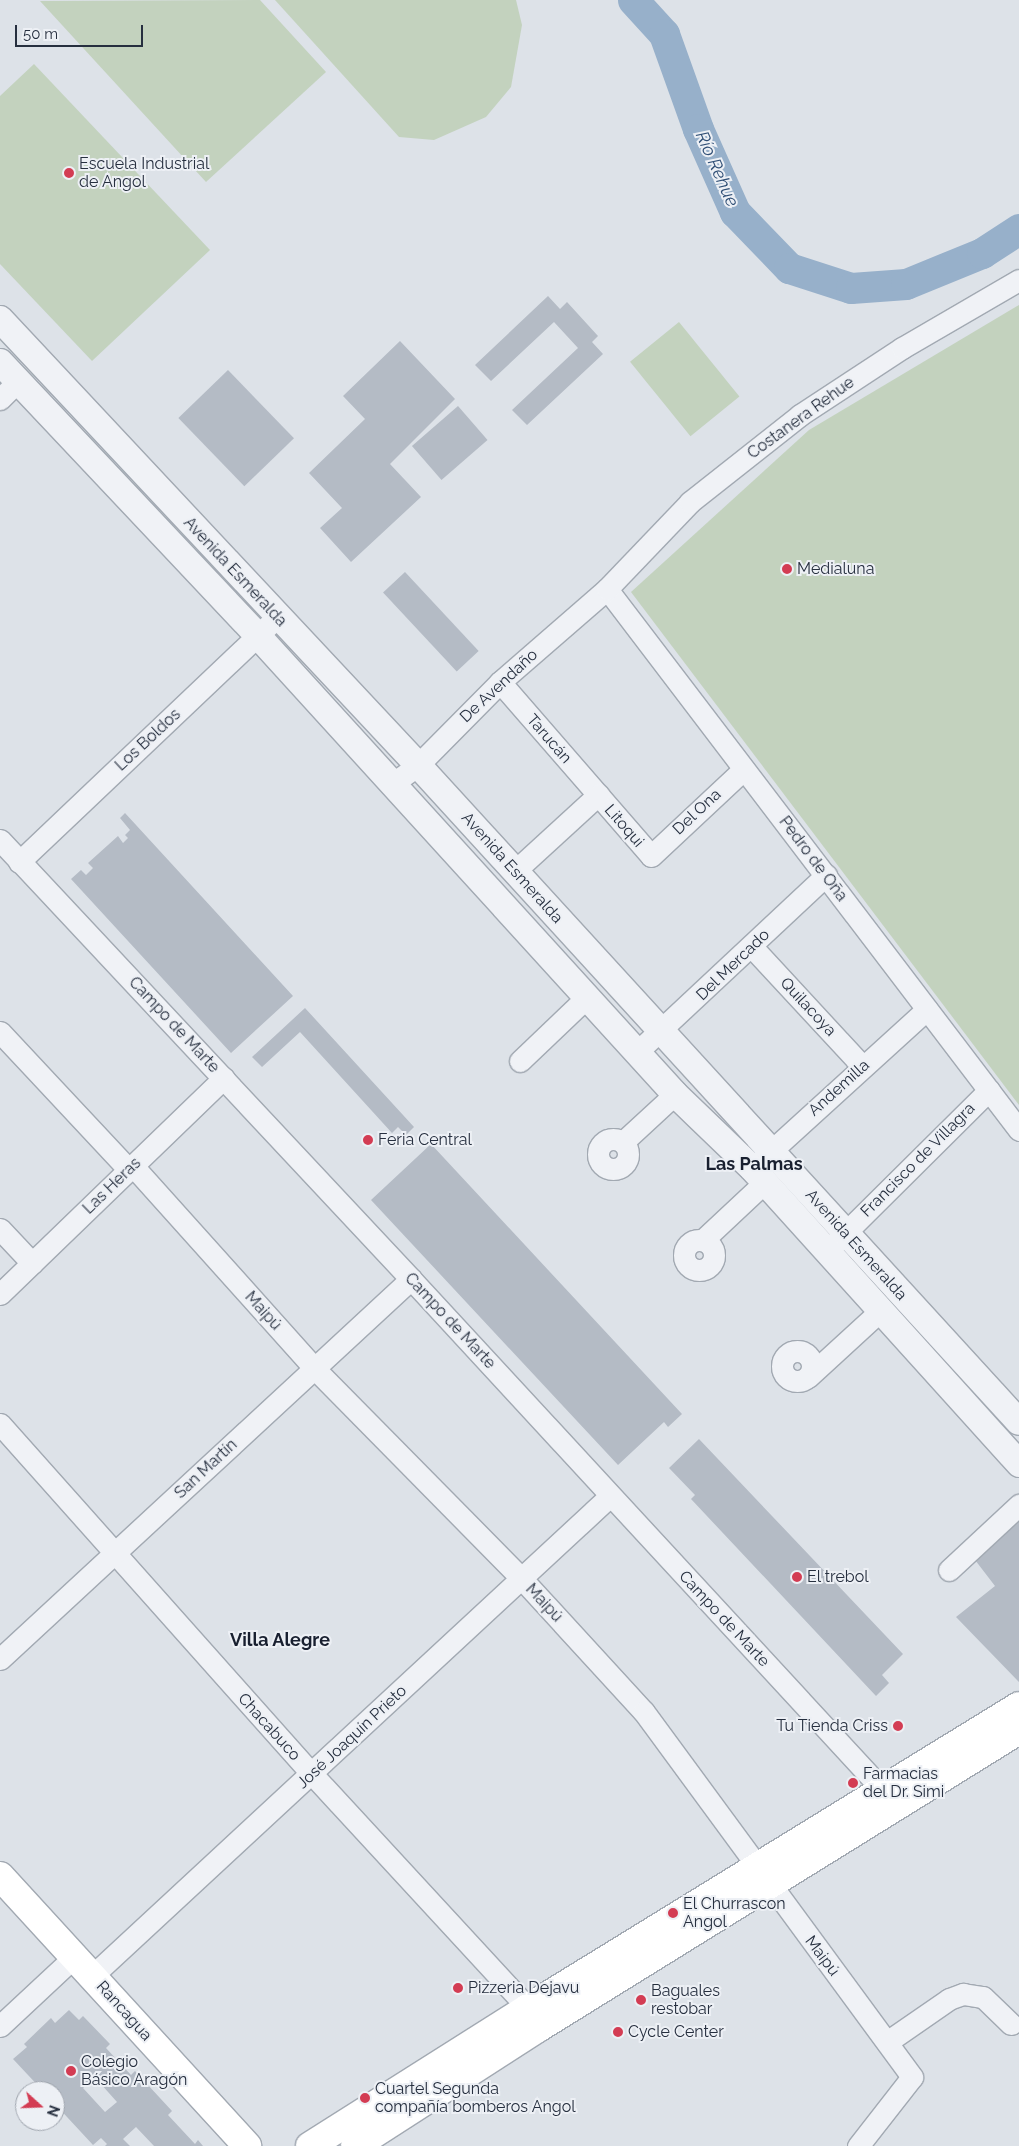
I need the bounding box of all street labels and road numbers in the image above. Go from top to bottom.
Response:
street label: Costanera Rehue [744,373,858,463]
street label: Avenida Esmeralda [179,513,291,631]
street label: De Avendaño [456,645,542,727]
street label: Los Boldos [111,705,185,775]
street label: Tarucán [522,711,576,767]
street label: Del Ona [669,785,725,839]
street label: Litoqui [600,801,648,851]
street label: Avenida Esmeralda [457,809,567,927]
street label: Pedro de Oña [775,813,851,905]
street label: Del Mercado [692,925,774,1005]
street label: Campo de Marte [125,973,223,1077]
street label: Quilacoya [776,974,840,1040]
street label: Andemilla [805,1056,873,1120]
street label: Francisco de Villagra [857,1099,979,1221]
street label: Las Heras [79,1154,145,1218]
street label: Avenida Esmeralda [801,1186,911,1304]
street label: Campo de Marte [401,1269,499,1373]
street label: Maipú [241,1288,285,1334]
street label: San Martín [171,1435,241,1503]
street label: Campo de Marte [675,1567,773,1671]
street label: Maipú [521,1580,567,1626]
street label: José Joaquín Prieto [293,1681,411,1793]
street label: Chacabuco [234,1689,304,1765]
street label: Maipú [801,1932,843,1980]
street label: Rancagua [92,1977,156,2045]

